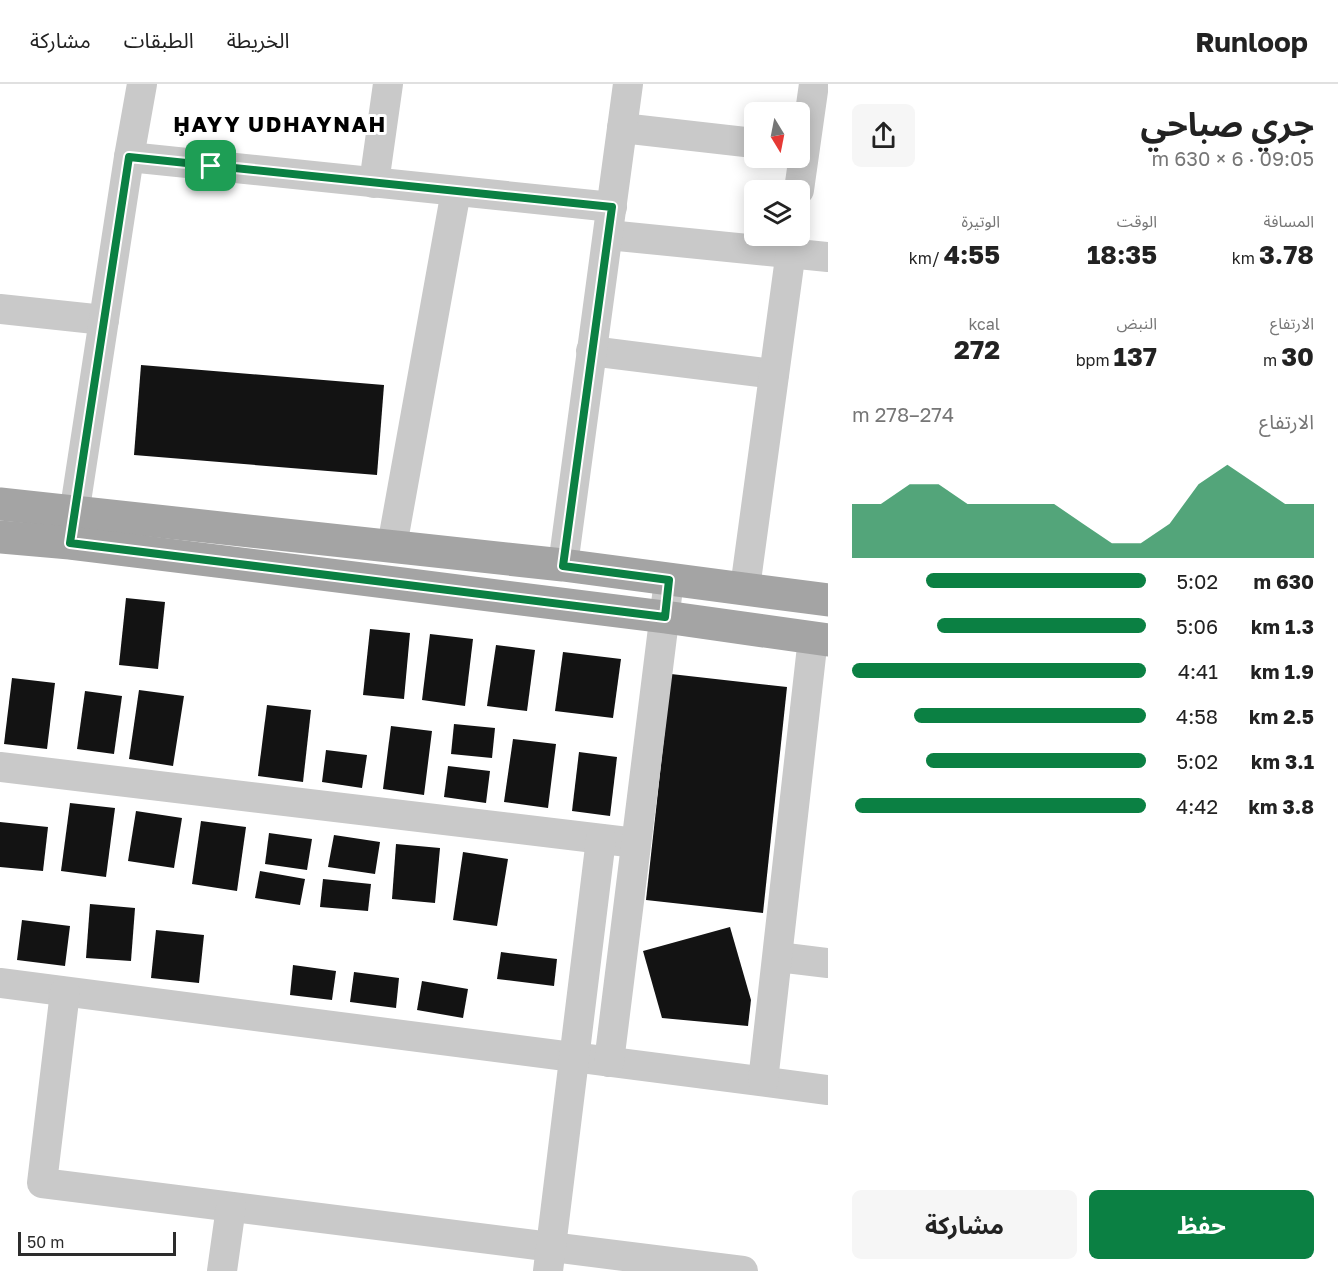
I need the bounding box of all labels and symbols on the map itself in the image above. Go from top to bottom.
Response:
north arrow [744,102,810,168]
district label: ḨAYY UDHAYNAH [173,110,387,137]
pin [185,140,236,191]
scale bar [18,1229,176,1256]

